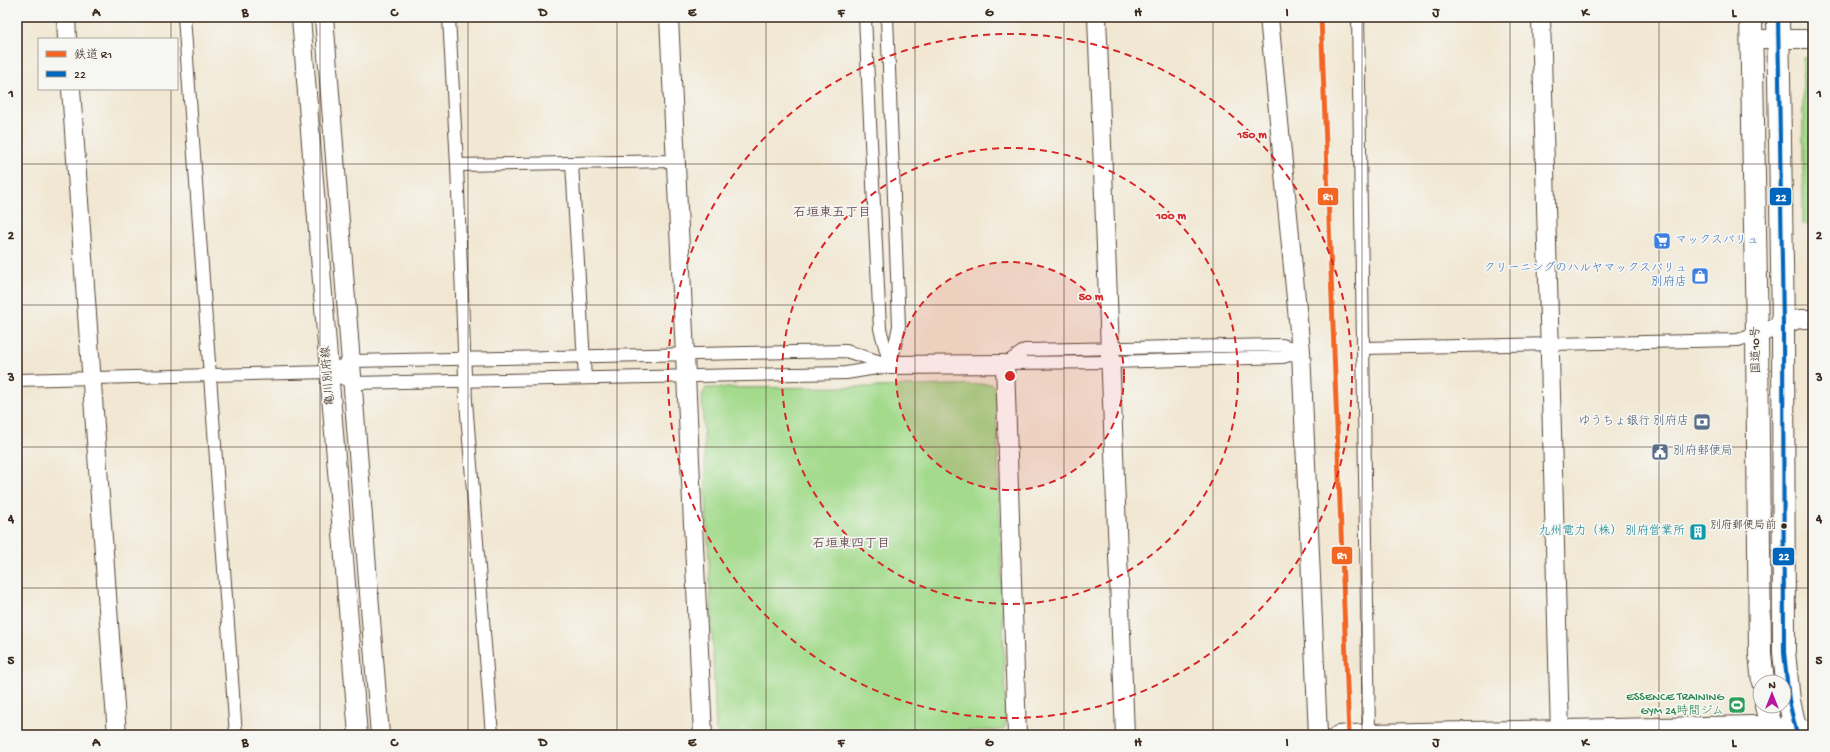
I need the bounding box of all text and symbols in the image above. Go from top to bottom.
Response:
text: A [91,6,101,21]
text: B [241,6,250,21]
text: C [389,6,399,21]
text: D [538,6,548,21]
text: E [688,6,697,21]
text: F [837,6,846,21]
text: G [985,6,994,21]
text: H [1134,6,1142,21]
text: I [1285,6,1289,21]
text: J [1432,6,1441,21]
text: K [1580,6,1590,21]
text: L [1732,6,1738,21]
legend [38,38,178,90]
text: 鉄道 R1 [74,48,112,63]
text: 22 [74,69,86,83]
text: 1 [7,87,14,102]
text: 1 [1815,87,1822,102]
text: 150 m [1236,129,1267,143]
line badge: R1 [1317,187,1339,206]
line badge: 22 [1769,187,1792,206]
text: R1 [1322,192,1333,204]
text: 22 [1776,193,1787,205]
district label: 石垣東五丁目 [793,205,871,221]
text: 100 m [1155,210,1186,224]
text: 2 [8,229,15,244]
text: 2 [1816,229,1823,244]
supermarket icon: マックスバリュ [1652,231,1672,251]
place label: マックスバリュ [1675,234,1759,248]
place label: クリーニングのハルヤマックスバリュ 別府店 [1483,261,1687,290]
shop icon: クリーニングのハルヤマックスバリュ 別府店 [1690,266,1710,286]
text: 50 m [1079,291,1104,305]
street label: 国道10号 [1749,326,1764,374]
street label: 亀川別府線 [318,345,339,407]
centre of rings [1003,369,1017,383]
text: 3 [7,371,15,386]
text: 3 [1815,371,1823,386]
bank icon: ゆうちょ銀行 別府店 [1692,412,1712,432]
place label: ゆうちょ銀行 別府店 [1578,414,1689,429]
public building icon: 別府郵便局 [1650,442,1670,462]
place label: 別府郵便局 [1673,444,1733,459]
text: 4 [7,512,15,527]
text: 4 [1815,512,1823,527]
place label: 別府郵便局前 [1710,519,1776,532]
marker: 別府郵便局前 [1779,521,1789,531]
building icon: 九州電力（株） 別府営業所 [1688,522,1708,542]
place label: 九州電力（株） 別府営業所 [1538,524,1685,539]
district label: 石垣東四丁目 [812,536,890,552]
line badge: R1 [1331,546,1353,565]
line badge: 22 [1772,547,1795,566]
text: R1 [1336,551,1347,563]
text: 22 [1779,552,1790,564]
text: 5 [8,654,15,669]
text: 5 [1816,654,1823,669]
north arrow [1752,674,1792,714]
text: N [1768,680,1776,692]
place label: ESSENCE TRAINING GYM 24時間ジム [1626,691,1724,719]
sports icon: ESSENCE TRAINING GYM 24時間ジム [1727,695,1747,715]
text: A [91,736,101,751]
text: B [241,736,250,751]
text: C [389,736,399,751]
text: D [538,736,548,751]
text: E [688,736,697,751]
text: F [837,736,846,751]
text: G [985,736,994,751]
text: H [1134,736,1142,751]
text: I [1285,736,1289,751]
text: J [1432,736,1441,751]
text: K [1580,736,1590,751]
text: L [1732,736,1738,751]

